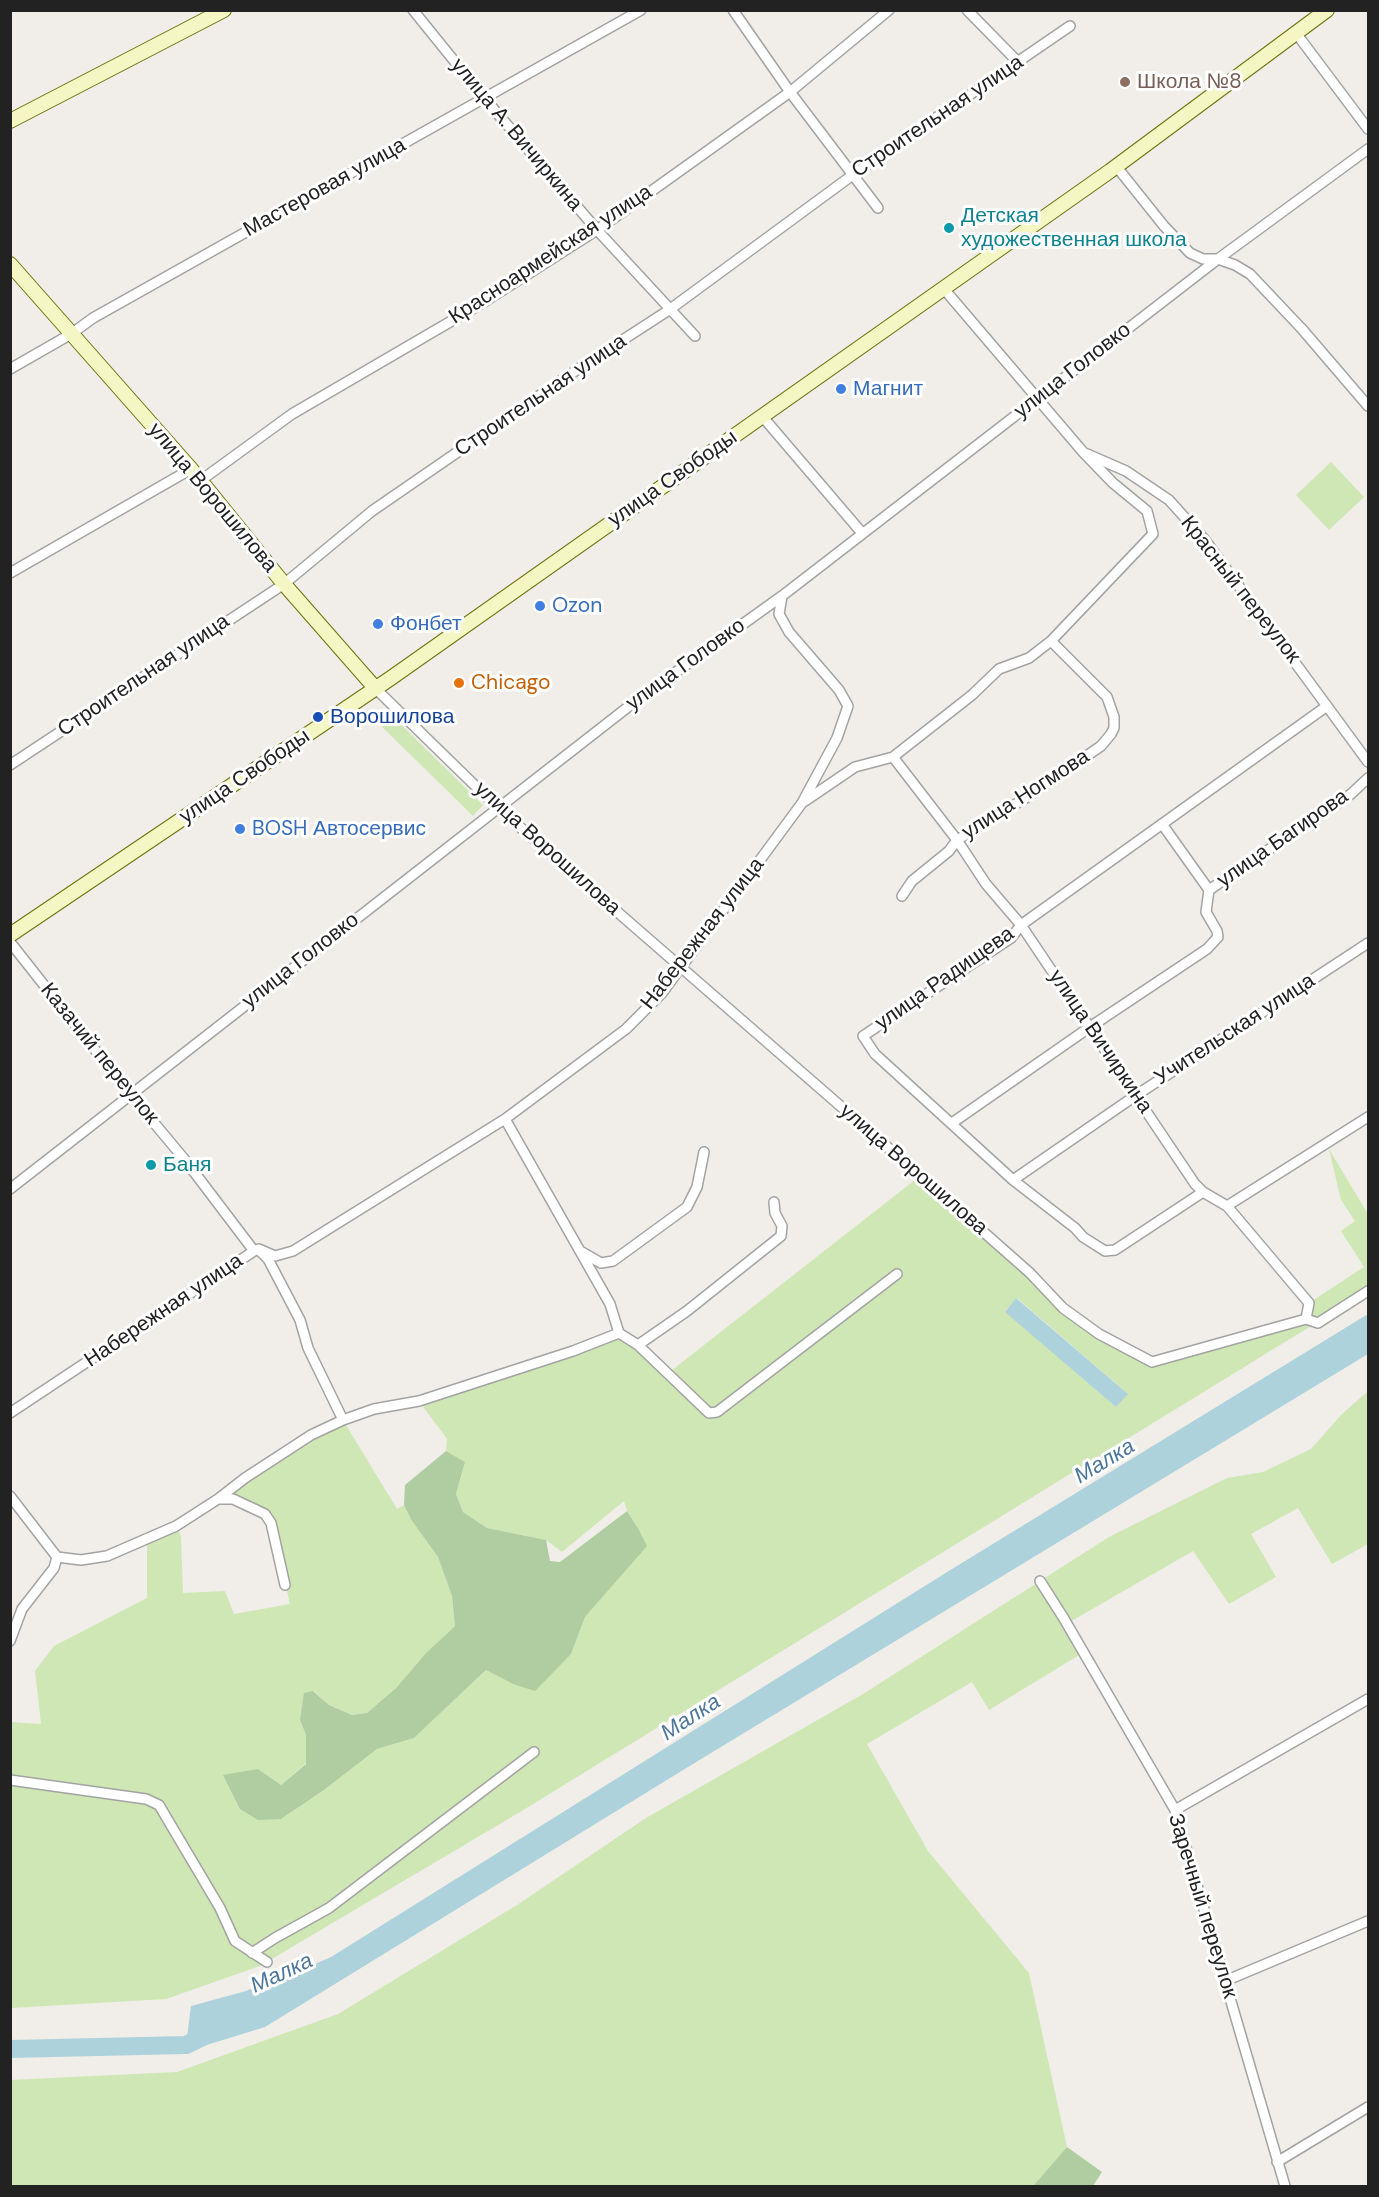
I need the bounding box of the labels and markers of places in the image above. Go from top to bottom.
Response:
place label: Школа №8 [1137,69,1242,95]
marker: Школа №8 [1118,75,1132,89]
place label: Детская художественная школа [961,203,1187,253]
marker: Детская художественная школа [942,221,956,235]
place label: Магнит [853,376,923,402]
marker: Магнит [834,382,848,396]
place label: Ozon [552,593,602,619]
marker: Ozon [533,599,547,613]
place label: Фонбет [390,611,462,637]
marker: Фонбет [371,617,385,631]
place label: Chicago [471,670,550,696]
marker: Chicago [452,676,466,690]
place label: Ворошилова [330,704,454,730]
marker: Ворошилова [311,710,325,724]
place label: BOSH Автосервис [252,816,426,842]
marker: BOSH Автосервис [233,822,247,836]
place label: Баня [163,1152,211,1178]
marker: Баня [144,1158,158,1172]

